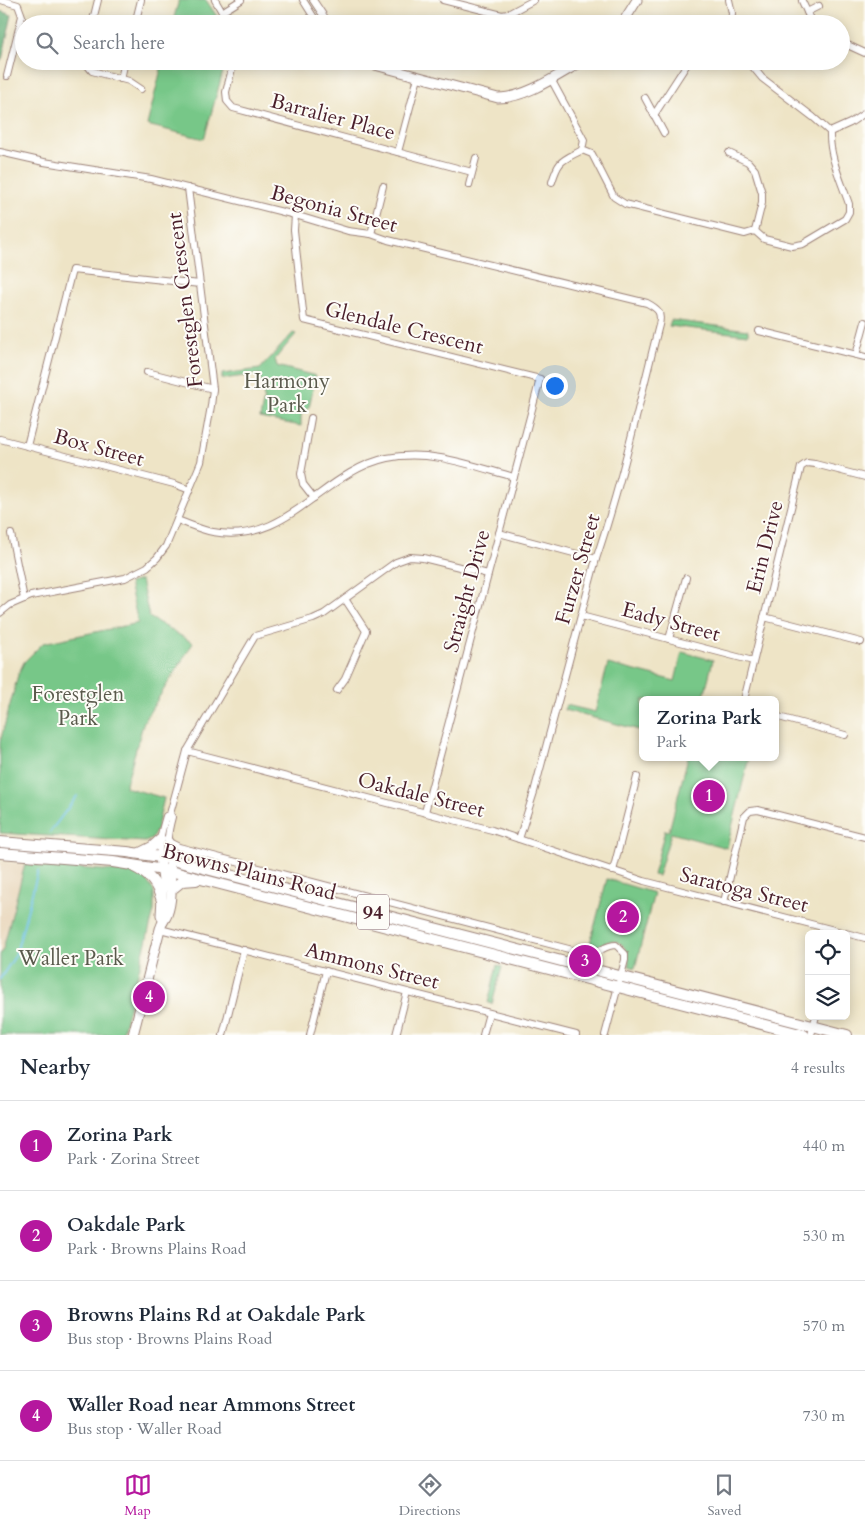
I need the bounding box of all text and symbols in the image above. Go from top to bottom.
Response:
search box [15,15,850,70]
icon: search [33,29,61,57]
text: Search here [73,30,165,56]
street label: Barralier Place [268,86,398,148]
street label: Begonia Street [267,178,401,240]
street label: Forestglen Crescent [160,210,210,389]
street label: Glendale Crescent [322,294,487,362]
park label: Harmony Park [244,367,330,420]
your location [542,373,568,399]
street label: Box Street [51,422,148,474]
street label: Erin Drive [739,497,791,597]
street label: Furzer Street [548,510,608,628]
street label: Straight Drive [437,526,497,656]
street label: Eady Street [619,595,724,649]
park label: Forestglen Park [32,680,124,733]
popup [639,696,779,761]
text: Zorina Park [656,705,762,731]
text: Park [656,731,687,753]
street label: Oakdale Street [355,765,488,825]
pin: 1 [693,777,725,815]
street label: Browns Plains Road [159,836,339,908]
street label: Saratoga Street [677,860,812,920]
road number: 94 [357,894,389,930]
pin: 2 [607,898,639,936]
map controls [805,930,850,1020]
button: locate [805,930,850,975]
street label: Ammons Street [302,935,442,997]
pin: 3 [569,942,601,980]
park label: Waller Park [17,944,125,973]
button: layers [805,975,850,1020]
pin: 4 [133,978,165,1016]
text: Nearby [20,1053,91,1082]
text: 4 results [791,1057,845,1079]
text: Zorina Park [67,1122,173,1148]
text: 1 [32,1135,40,1157]
text: 440 m [803,1135,845,1157]
text: Park · Zorina Street [67,1148,200,1170]
text: Oakdale Park [67,1212,186,1238]
text: 2 [32,1225,40,1247]
text: 530 m [803,1225,845,1247]
text: Park · Browns Plains Road [67,1238,246,1260]
text: Browns Plains Rd at Oakdale Park [67,1302,366,1328]
text: 3 [32,1315,40,1337]
text: 570 m [803,1315,845,1337]
text: Bus stop · Browns Plains Road [67,1328,272,1350]
text: Waller Road near Ammons Street [67,1392,355,1418]
text: 4 [32,1405,40,1427]
text: 730 m [803,1405,845,1427]
text: Bus stop · Waller Road [67,1418,222,1440]
tab: Map [124,1471,152,1520]
tab: Directions [399,1471,460,1520]
tab: Saved [707,1471,741,1520]

